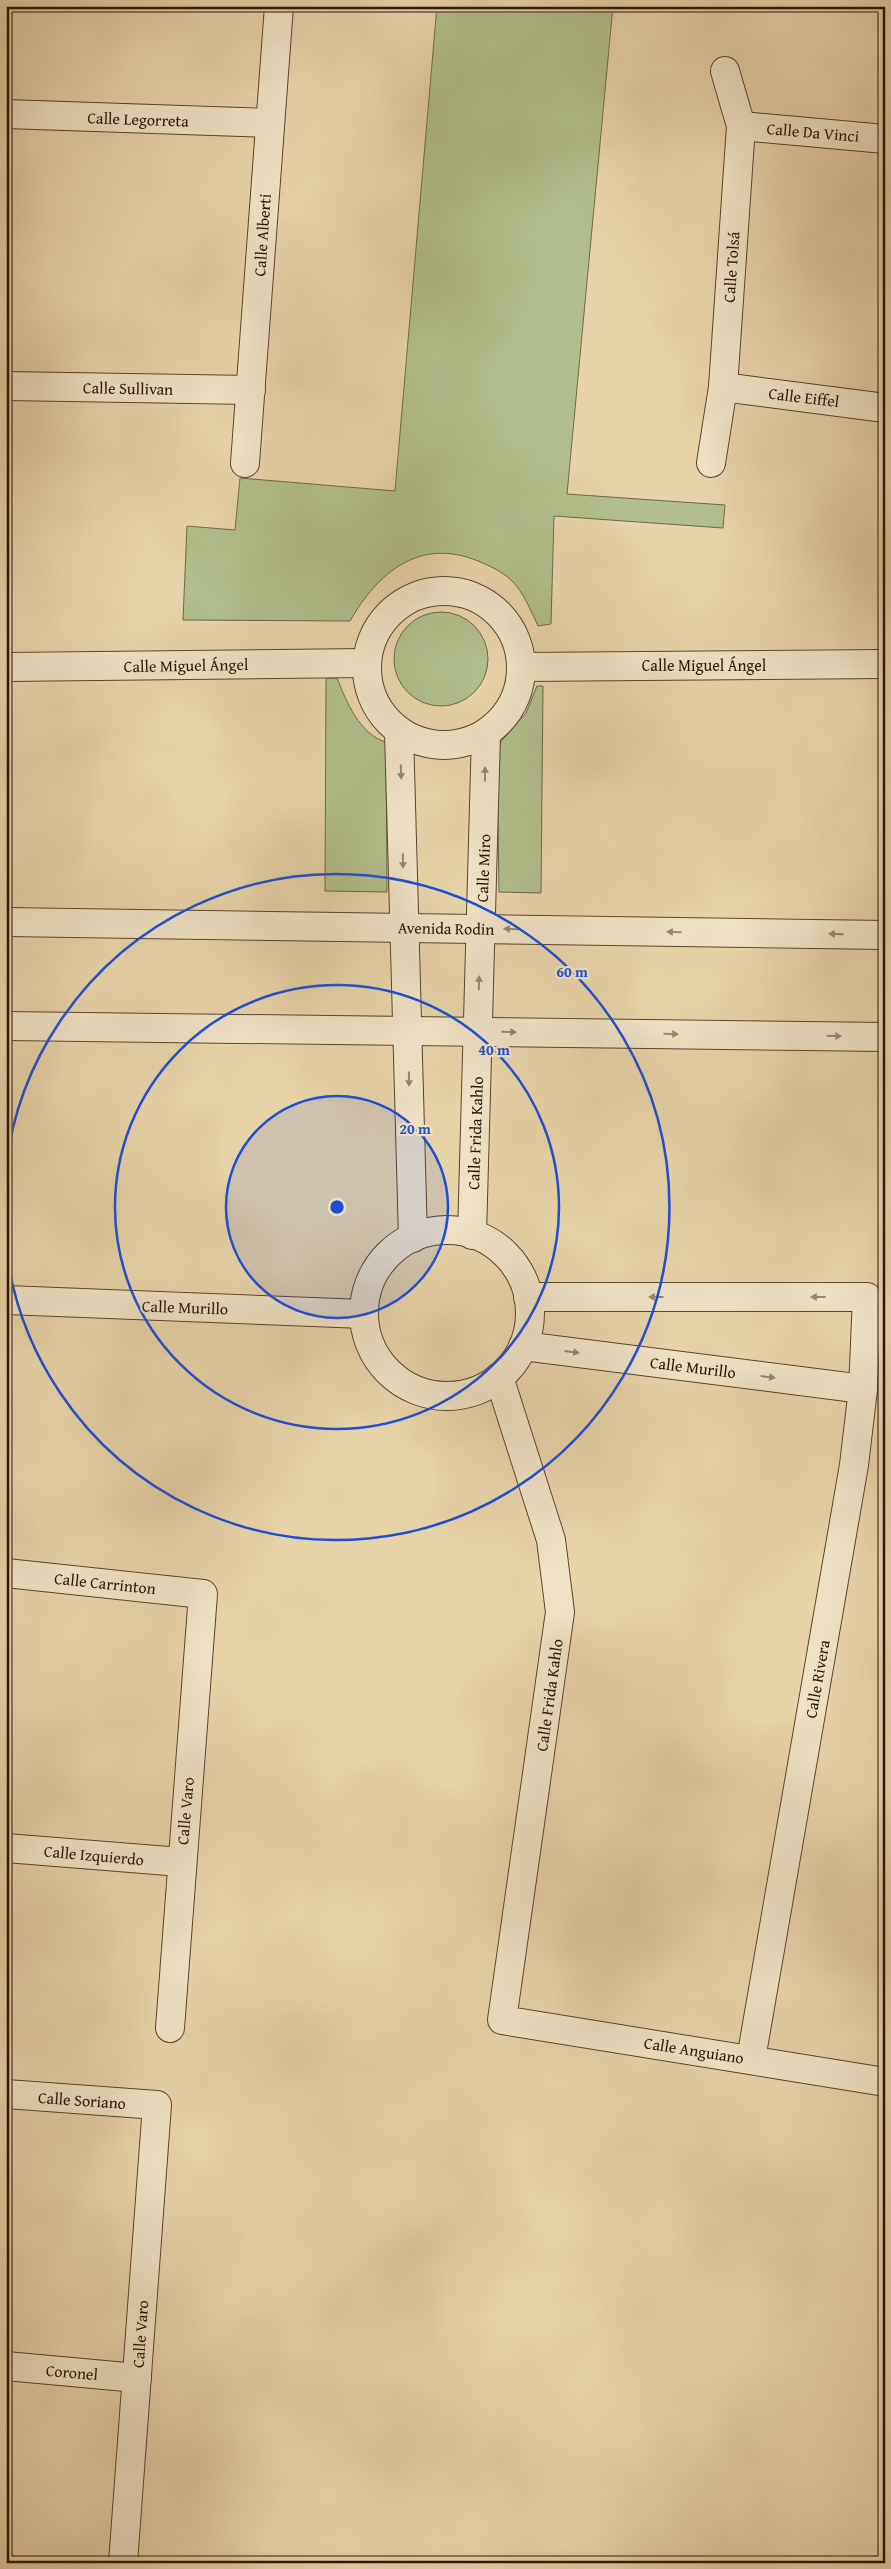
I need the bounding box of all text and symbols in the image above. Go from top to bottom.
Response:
street label: Calle Legorreta [87,105,190,133]
street label: Calle Da Vinci [766,116,861,148]
street label: Calle Alberti [247,192,277,277]
street label: Calle Tolsá [717,230,745,303]
street label: Calle Sullivan [83,375,173,401]
street label: Calle Eiffel [767,381,841,413]
street label: Calle Miguel Ángel [123,652,249,678]
street label: Calle Miguel Ángel [642,653,767,677]
one-way arrow [397,764,405,780]
one-way arrow [481,766,489,782]
street label: Calle Miro [470,833,496,903]
one-way arrow [399,853,407,869]
street label: Avenida Rodin [398,915,494,941]
one-way arrow [503,925,519,933]
one-way arrow [665,928,681,936]
one-way arrow [828,930,844,938]
text: 60 m [556,961,588,982]
one-way arrow [475,975,483,991]
one-way arrow [501,1029,517,1037]
one-way arrow [663,1030,679,1038]
one-way arrow [826,1032,842,1040]
text: 40 m [478,1039,510,1060]
one-way arrow [405,1072,413,1088]
street label: Calle Frida Kahlo [461,1076,489,1190]
text: 20 m [399,1118,431,1139]
centre of rings [328,1198,346,1216]
one-way arrow [647,1293,663,1301]
one-way arrow [810,1293,826,1301]
street label: Calle Murillo [141,1294,229,1320]
one-way arrow [564,1348,580,1356]
street label: Calle Murillo [649,1350,737,1384]
one-way arrow [760,1373,776,1381]
street label: Calle Carrinton [53,1566,157,1600]
street label: Calle Frida Kahlo [529,1637,569,1753]
street label: Calle Rivera [798,1638,836,1720]
street label: Calle Varo [170,1776,200,1846]
street label: Calle Izquierdo [43,1839,145,1871]
street label: Calle Anguiano [642,2030,746,2070]
street label: Calle Soriano [37,2085,127,2115]
street label: Calle Varo [126,2299,154,2369]
street label: Coronel [45,2358,100,2386]

